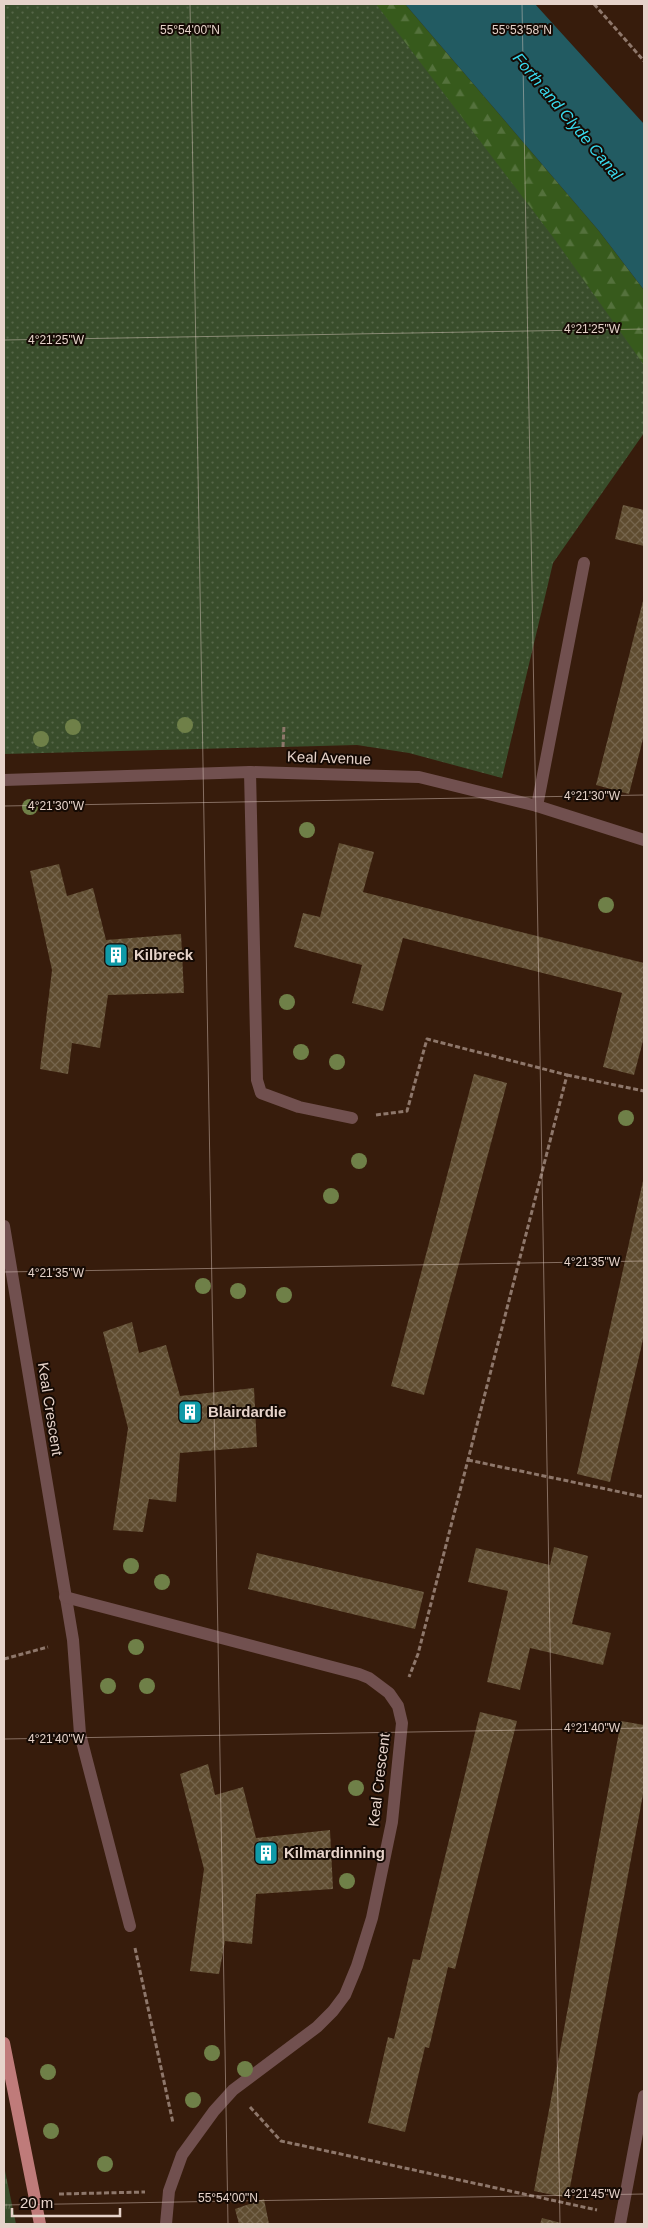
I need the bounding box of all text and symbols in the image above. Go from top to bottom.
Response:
text: 55°54'00"N [160,23,220,37]
text: 55°53'58"N [492,23,552,37]
water label: Forth and Clyde Canal [510,50,626,183]
text: 4°21'25"W [564,322,621,336]
text: 4°21'25"W [28,333,85,347]
street label: Keal Avenue [287,748,371,767]
text: 4°21'30"W [564,789,621,803]
text: 4°21'30"W [28,799,85,813]
building icon: Kilbreck [103,942,129,968]
place label: Kilbreck [134,946,194,963]
text: 4°21'35"W [564,1255,621,1269]
text: 4°21'35"W [28,1266,85,1280]
street label: Keal Crescent [35,1361,66,1458]
building icon: Blairdardie [177,1399,203,1425]
place label: Blairdardie [208,1403,286,1420]
text: 4°21'40"W [564,1721,621,1735]
street label: Keal Crescent [364,1731,393,1828]
text: 4°21'40"W [28,1732,85,1746]
building icon: Kilmardinning [253,1840,279,1866]
place label: Kilmardinning [284,1844,385,1861]
scale bar [12,2186,120,2218]
text: 4°21'45"W [564,2187,621,2201]
text: 55°54'00"N [198,2191,258,2205]
text: 20 m [20,2194,53,2211]

